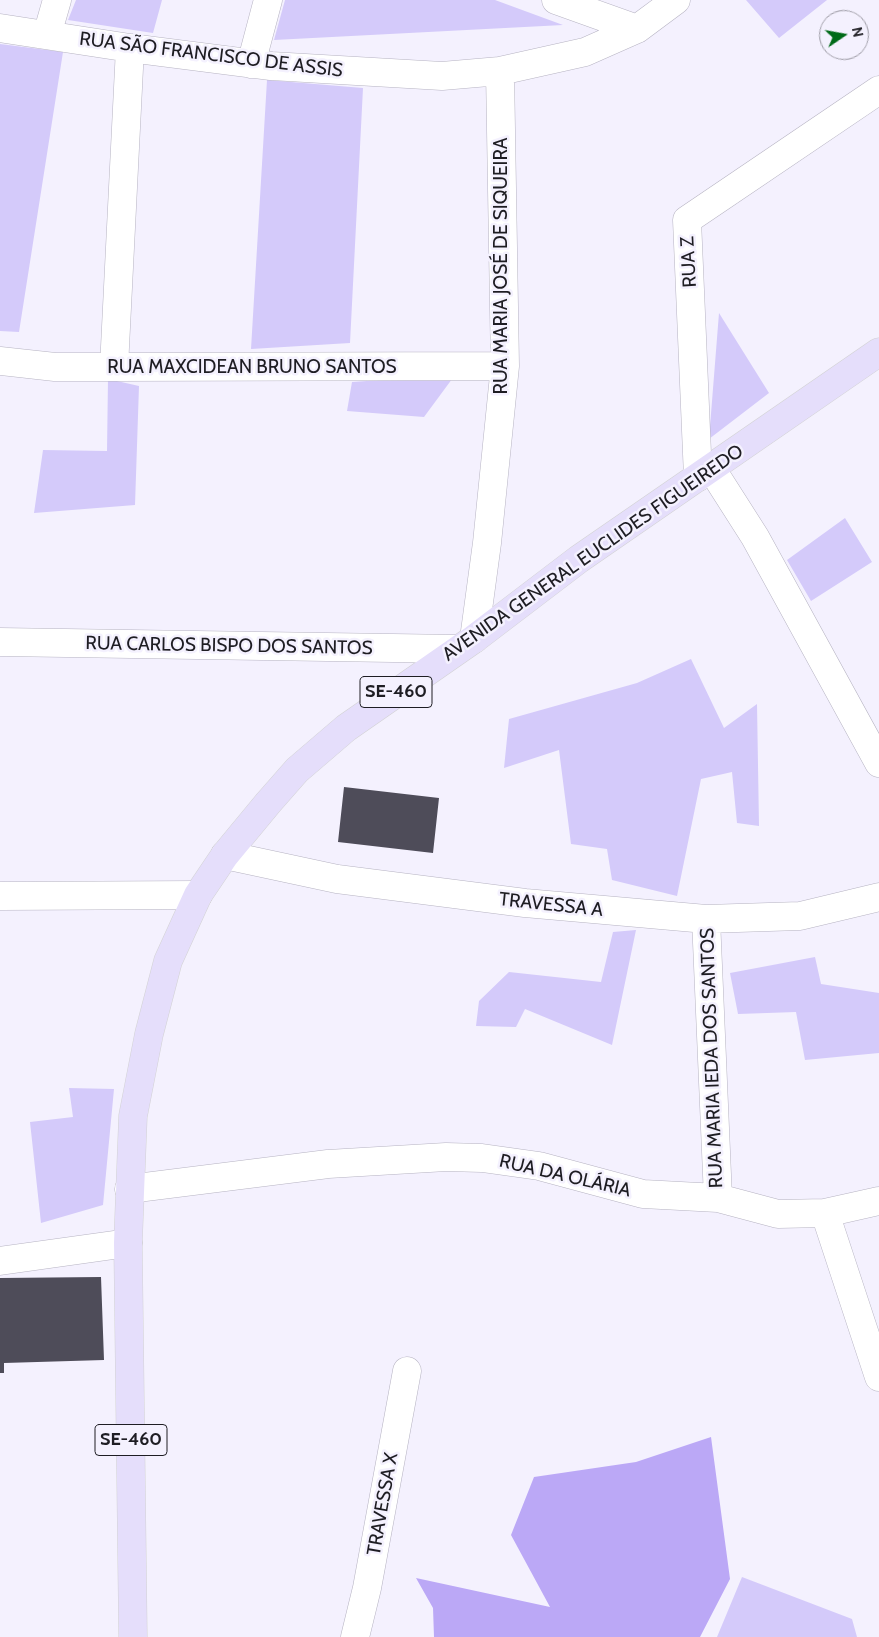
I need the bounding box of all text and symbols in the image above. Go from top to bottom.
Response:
north arrow [819,10,869,60]
text: N [848,25,868,39]
street label: RUA SÃO FRANCISCO DE ASSIS [78,28,344,82]
street label: RUA MARIA JOSÉ DE SIQUEIRA [490,137,512,395]
street label: RUA Z [676,236,702,288]
street label: RUA MAXCIDEAN BRUNO SANTOS [107,356,397,378]
street label: AVENIDA GENERAL EUCLIDES FIGUEIREDO [438,440,748,666]
street label: RUA CARLOS BISPO DOS SANTOS [85,632,373,660]
road number: SE-460 [360,676,432,708]
street label: TRAVESSA A [498,888,604,922]
street label: RUA MARIA IEDA DOS SANTOS [696,927,728,1189]
street label: RUA DA OLÁRIA [497,1150,633,1202]
road number: SE-460 [95,1424,167,1456]
street label: TRAVESSA X [363,1451,403,1557]

